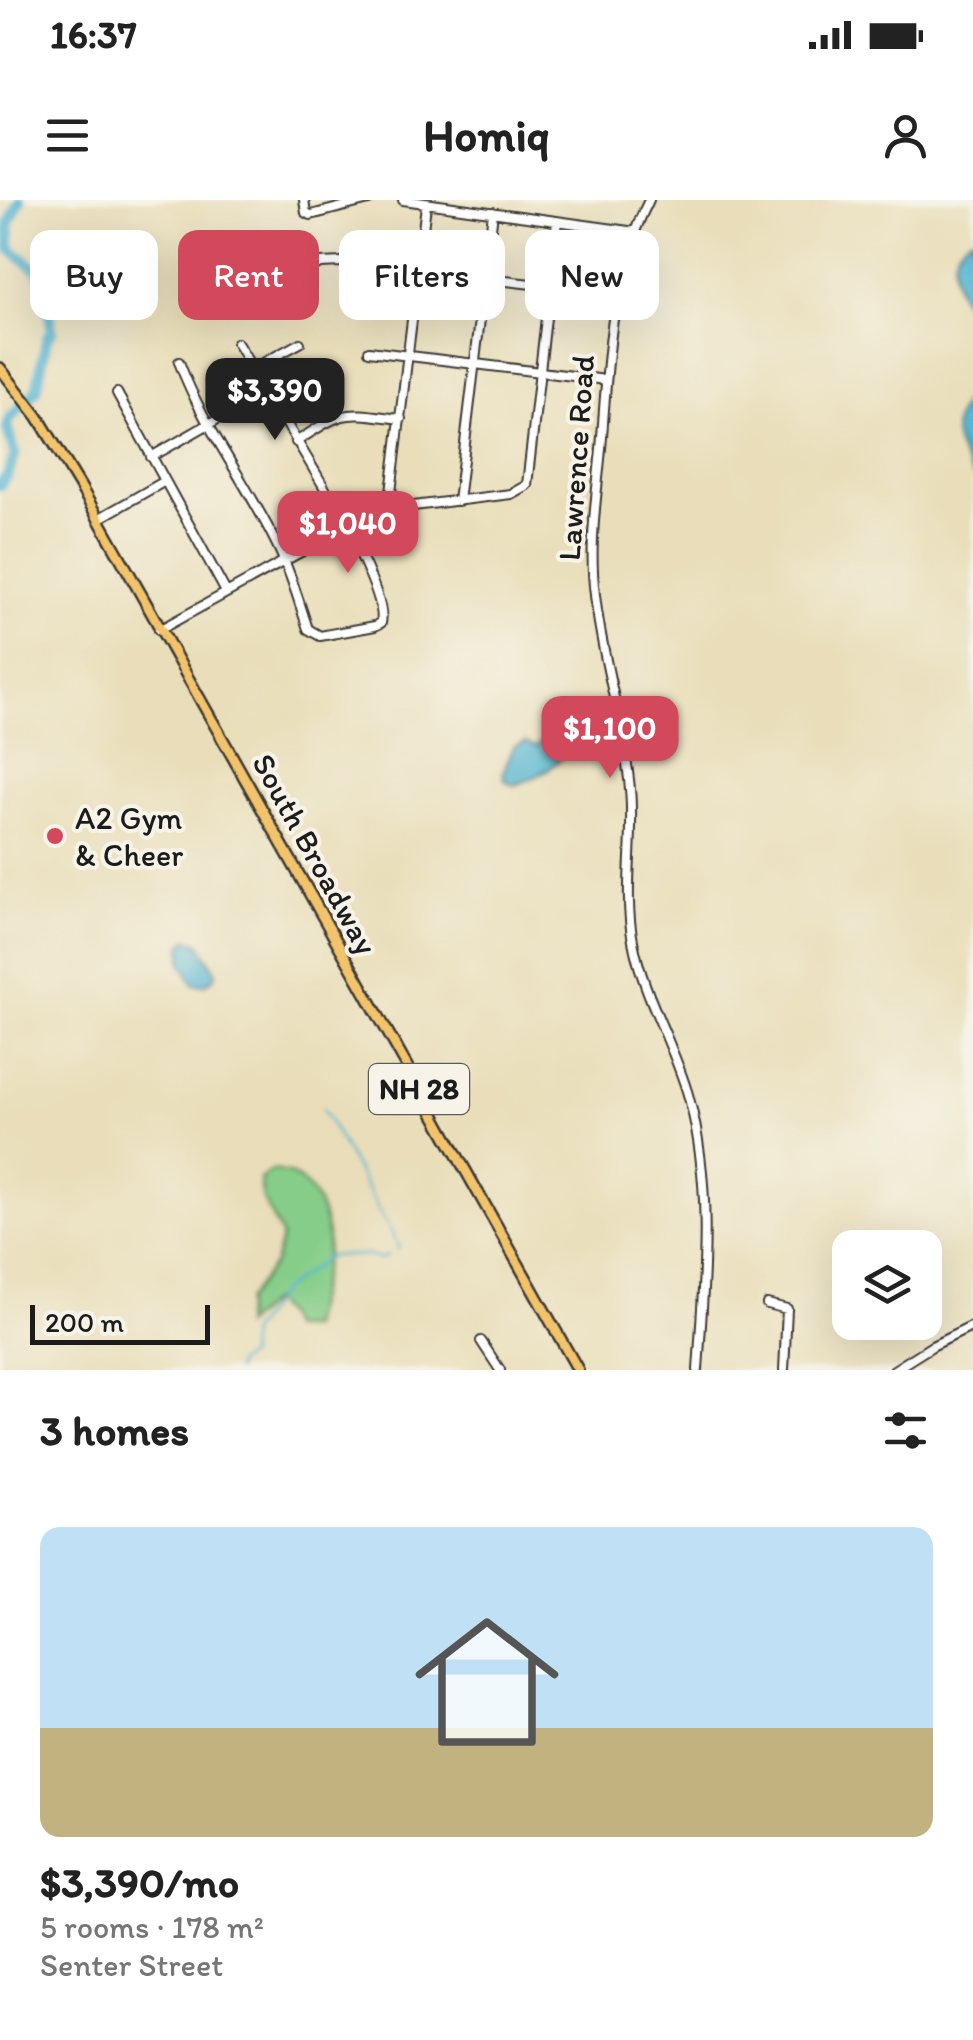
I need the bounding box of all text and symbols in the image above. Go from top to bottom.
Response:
text: 16:37 [50,12,137,58]
icon: menu [40,108,95,163]
text: Homiq [423,108,550,162]
icon: person [878,108,933,163]
chip: Buy [30,230,158,320]
chip: Rent [178,230,319,320]
chip: Filters [339,230,505,320]
chip: New [525,230,659,320]
street label: Lawrence Road [550,354,602,562]
pin: $3,390 [194,358,356,443]
text: $3,390 [227,371,323,409]
pin: $1,040 [267,491,429,576]
text: $1,040 [299,504,397,542]
pin: $1,100 [529,696,691,781]
text: $1,100 [564,709,656,747]
street label: South Broadway [244,747,386,961]
place label: A2 Gym & Cheer [75,799,183,874]
marker: A2 Gym & Cheer [44,825,66,847]
road number: NH 28 [369,1064,469,1114]
map controls [832,1230,942,1340]
button: layers [832,1230,942,1340]
scale bar [30,1300,210,1344]
text: 200 m [45,1305,124,1339]
icon: filters [878,1403,933,1458]
text: 3 homes [40,1405,189,1456]
icon: home [397,1592,577,1772]
text: $3,390/mo [40,1857,239,1908]
text: 5 rooms · 178 m² [40,1908,264,1946]
text: Senter Street [40,1946,223,1984]

